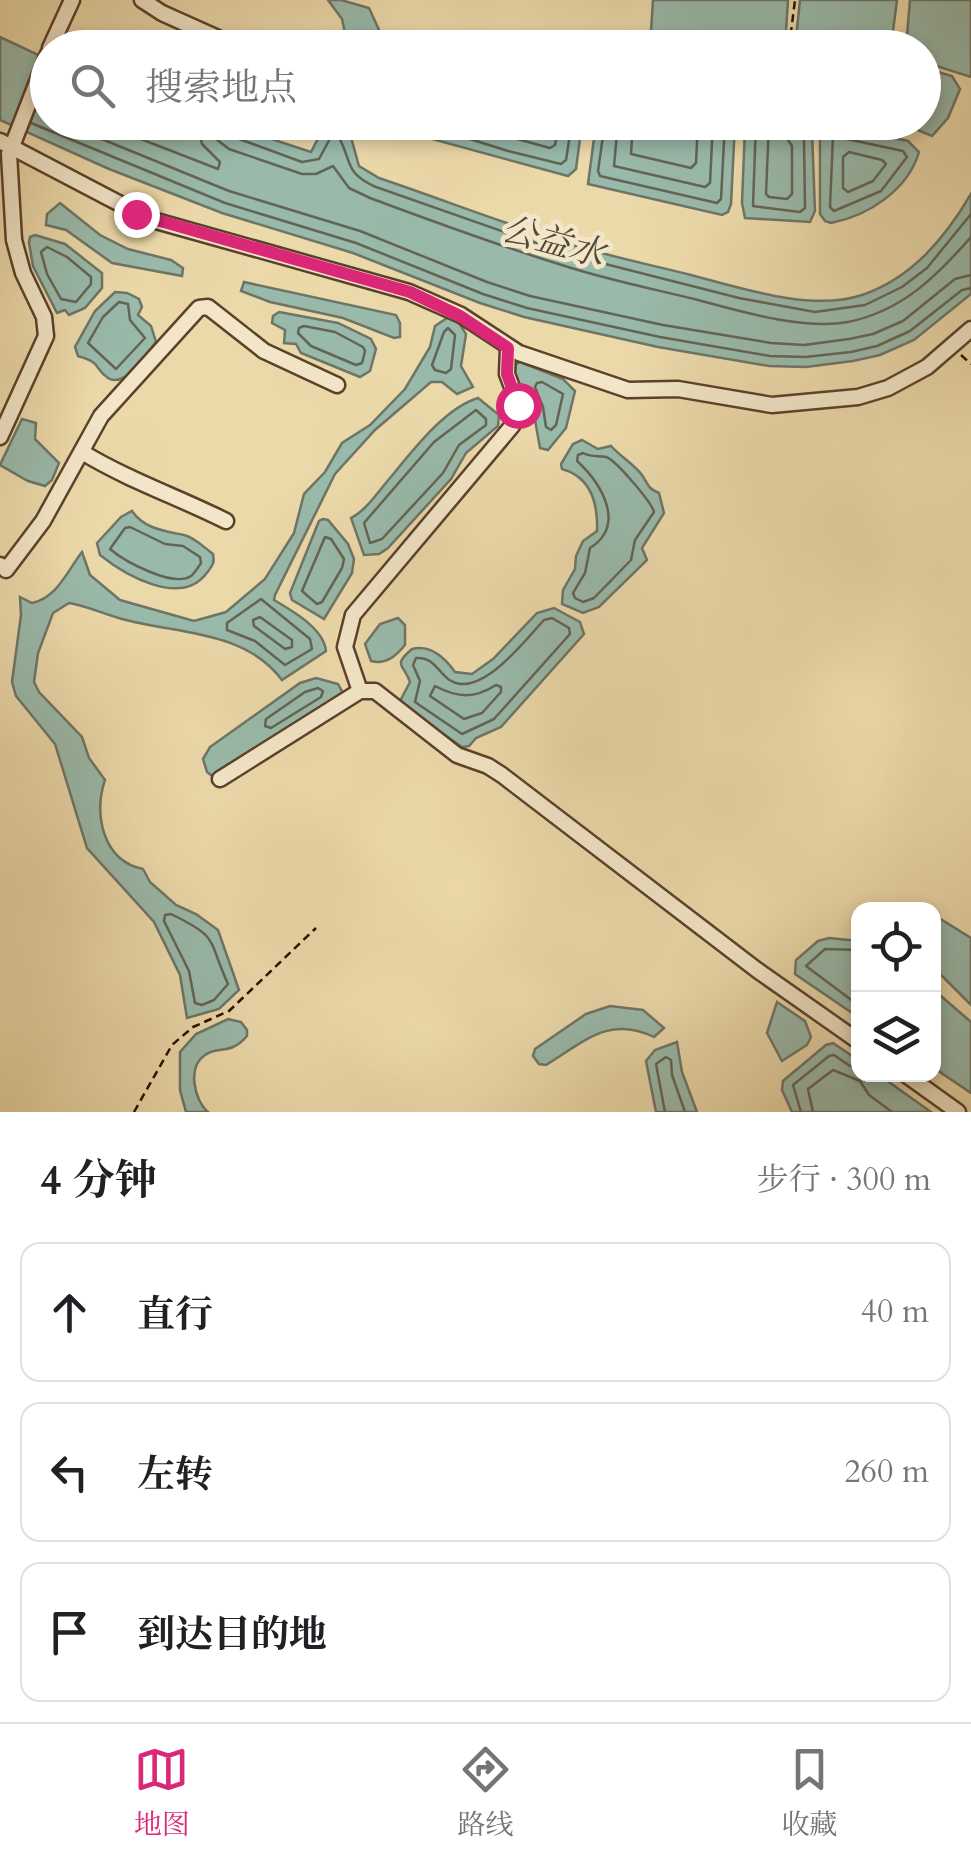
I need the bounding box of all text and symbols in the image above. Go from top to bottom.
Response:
search box [30,30,941,140]
icon: search [65,58,120,113]
text: 搜索地点 [145,62,297,114]
route end [114,192,160,238]
water label: 公益水 [496,205,613,280]
route start [496,383,542,429]
map controls [851,902,941,1082]
button: locate [851,902,941,992]
button: layers [851,992,941,1082]
text: 4 分钟 [40,1152,157,1209]
text: 步行 · 300 m [757,1158,931,1202]
icon: ahead [42,1285,97,1340]
text: 直行 [137,1289,213,1341]
text: 40 m [861,1290,929,1334]
icon: left [42,1445,97,1500]
text: 左转 [137,1449,213,1501]
text: 260 m [844,1450,929,1494]
icon: arrive [42,1605,97,1660]
text: 到达目的地 [137,1609,327,1661]
tab: 地图 [134,1742,190,1844]
tab: 路线 [457,1742,513,1844]
tab: 收藏 [781,1742,837,1844]

